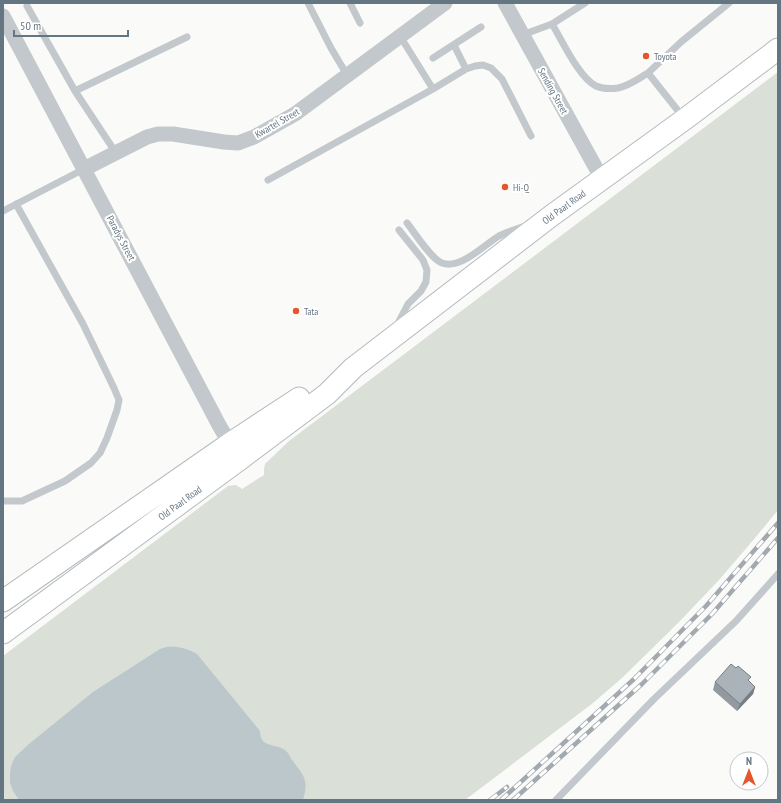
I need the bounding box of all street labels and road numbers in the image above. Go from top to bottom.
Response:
street label: Sending Street [535,66,571,117]
street label: Kwartel Street [252,105,302,141]
street label: Old Paarl Road [540,187,588,227]
street label: Paradys Street [104,213,138,263]
street label: Old Paarl Road [156,483,204,523]

